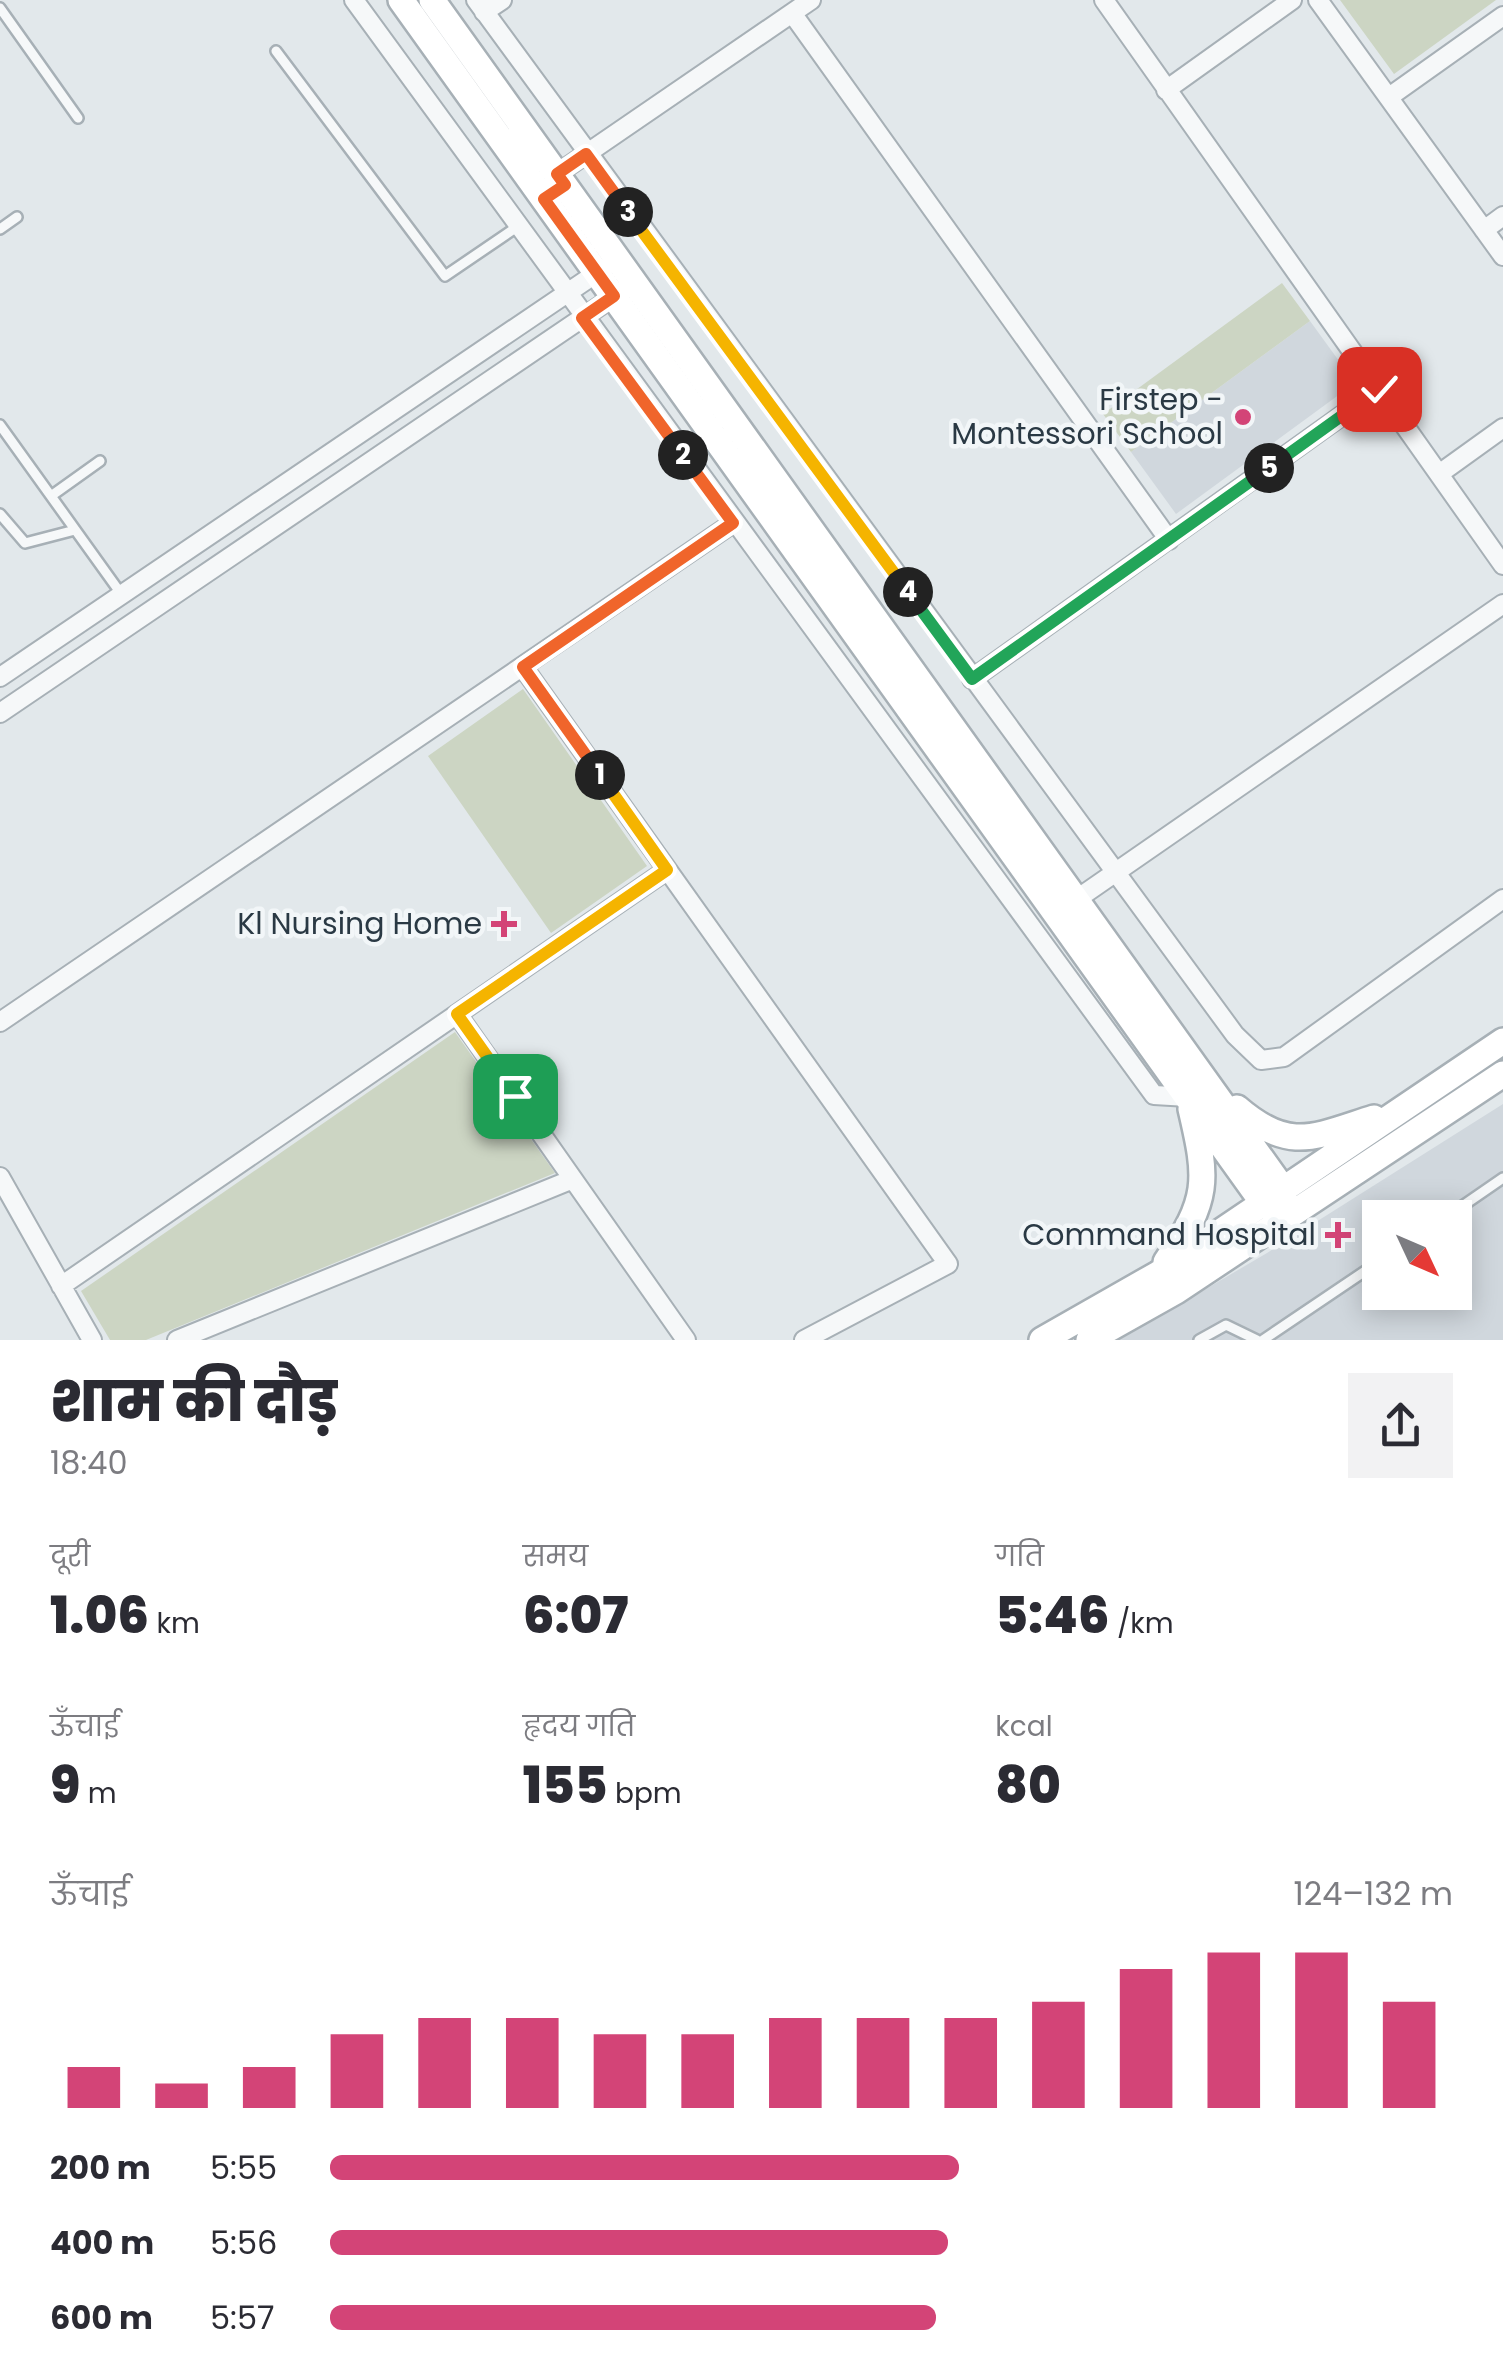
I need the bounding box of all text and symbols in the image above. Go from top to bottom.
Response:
pin: 3 [603,187,653,237]
text: 3 [620,192,636,231]
pin [1337,347,1422,432]
icon: check [1352,362,1407,417]
place label: Firstep - Montessori School [951,378,1223,455]
marker: Firstep - Montessori School [1232,406,1254,428]
pin: 2 [658,430,708,480]
text: 2 [675,435,691,474]
pin: 5 [1244,443,1294,493]
text: 5 [1260,448,1278,487]
pin: 4 [883,567,933,617]
text: 4 [899,572,917,611]
pin: 1 [575,750,625,800]
text: 1 [595,755,605,794]
place label: Kl Nursing Home [237,902,482,945]
marker: Kl Nursing Home [491,911,517,937]
pin [473,1054,558,1139]
icon: arrive [488,1069,543,1124]
north arrow [1362,1200,1472,1310]
map controls [1362,1200,1472,1310]
place label: Command Hospital [1022,1213,1316,1256]
marker: Command Hospital [1325,1222,1351,1248]
text: शाम की दौड़ [50,1363,337,1440]
button: share [1348,1373,1453,1478]
text: 18:40 [50,1440,127,1485]
text: दूरी [50,1537,90,1576]
text: समय [523,1537,588,1576]
text: गति [995,1537,1044,1576]
text: 1.06 [50,1580,149,1651]
text: 6:07 [523,1580,629,1651]
text: 5:46 [995,1580,1109,1651]
text: km [149,1604,200,1643]
text: /km [1109,1604,1174,1643]
text: ऊँचाई [50,1707,119,1746]
text: हृदय गति [523,1707,635,1746]
text: kcal [995,1707,1053,1746]
text: 9 [50,1750,80,1821]
text: 155 [523,1750,608,1821]
text: 80 [995,1750,1061,1821]
text: m [80,1774,117,1813]
text: bpm [608,1774,682,1813]
text: ऊँचाई [50,1871,129,1916]
text: 124–132 m [1294,1871,1453,1916]
text: 200 m [50,2145,151,2190]
text: 5:55 [210,2145,277,2190]
text: 400 m [50,2220,154,2265]
text: 5:56 [210,2220,277,2265]
text: 600 m [50,2295,153,2340]
text: 5:57 [210,2295,274,2340]

